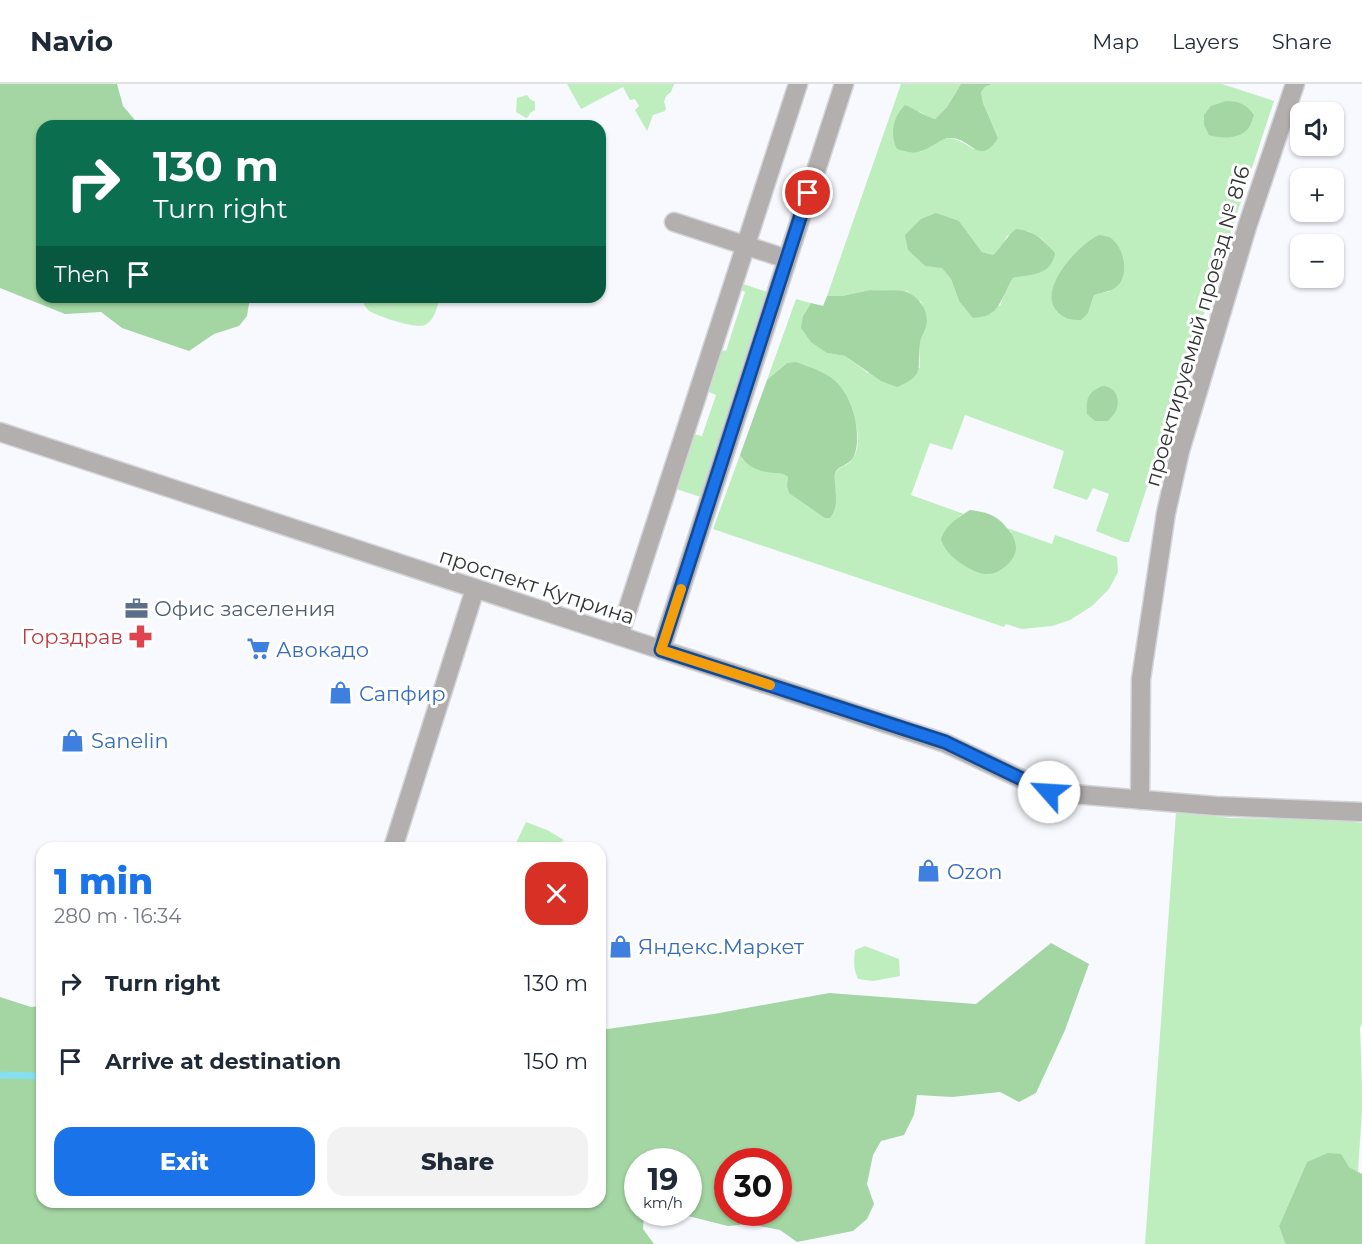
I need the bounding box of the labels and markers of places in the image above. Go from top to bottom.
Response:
pin [782,167,833,218]
office icon: Офис заселения [123,595,149,621]
place label: Офис заселения [154,596,336,621]
pharmacy icon: Горздрав [128,623,154,649]
place label: Горздрав [22,624,123,649]
supermarket icon: Авокадо [245,636,271,662]
place label: Авокадо [276,637,369,662]
shop icon: Сапфир [328,680,354,706]
place label: Сапфир [359,681,446,706]
shop icon: Sanelin [60,727,86,753]
place label: Sanelin [91,728,169,753]
shop icon: Ozon [916,858,942,884]
place label: Ozon [947,859,1003,884]
shop icon: Яндекс.Маркет [607,933,633,959]
place label: Яндекс.Маркет [638,934,804,959]

